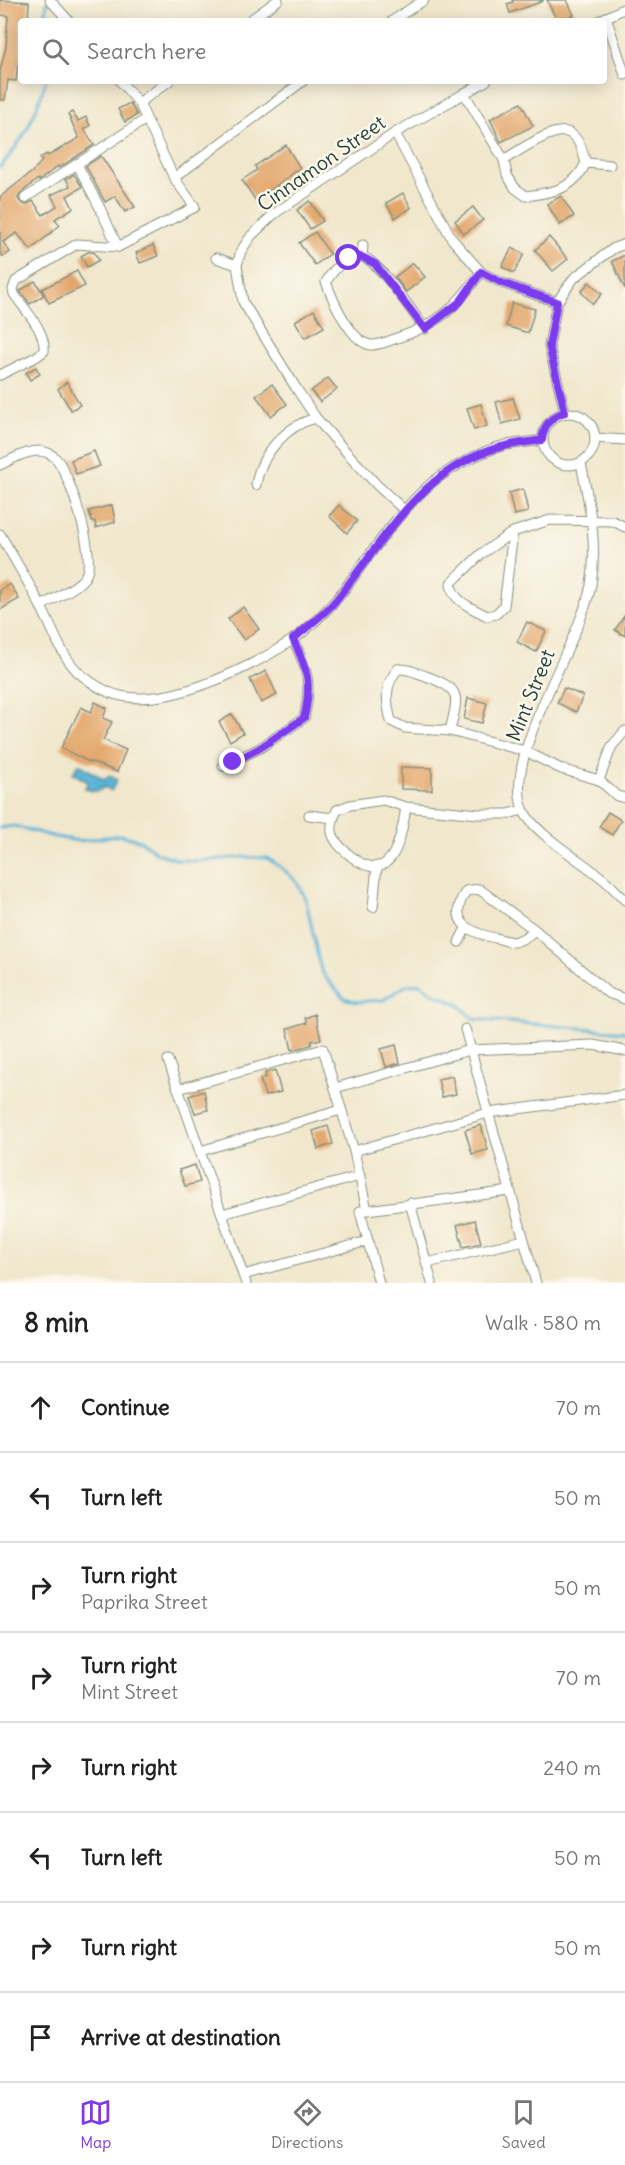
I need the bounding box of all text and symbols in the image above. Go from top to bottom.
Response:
search box [18,18,607,84]
icon: search [39,35,72,68]
text: Search here [87,37,206,65]
street label: Cinnamon Street [252,109,390,216]
route start [335,244,361,270]
street label: Mint Street [500,645,560,745]
route end [219,748,245,774]
text: 8 min [24,1306,89,1339]
text: Walk · 580 m [485,1310,601,1335]
icon: ahead [24,1391,57,1424]
text: Continue [81,1393,170,1421]
text: 70 m [556,1395,601,1420]
icon: left [24,1481,57,1514]
text: Turn left [81,1483,162,1511]
text: 50 m [554,1485,601,1510]
text: Turn right [81,1561,177,1589]
icon: right [24,1571,57,1604]
text: 50 m [554,1575,601,1600]
text: Paprika Street [81,1589,208,1614]
text: Turn right [81,1651,177,1679]
icon: right [24,1661,57,1694]
text: 70 m [556,1665,601,1690]
text: Mint Street [81,1679,178,1704]
icon: right [24,1751,57,1784]
text: Turn right [81,1753,177,1781]
text: 240 m [543,1755,601,1780]
icon: left [24,1841,57,1874]
text: Turn left [81,1843,162,1871]
text: 50 m [554,1845,601,1870]
icon: right [24,1931,57,1964]
text: Turn right [81,1933,177,1961]
text: 50 m [554,1935,601,1960]
icon: arrive [24,2021,57,2054]
text: Arrive at destination [81,2023,281,2051]
tab: Map [79,2096,112,2152]
tab: Directions [271,2096,343,2152]
tab: Saved [502,2096,546,2152]

